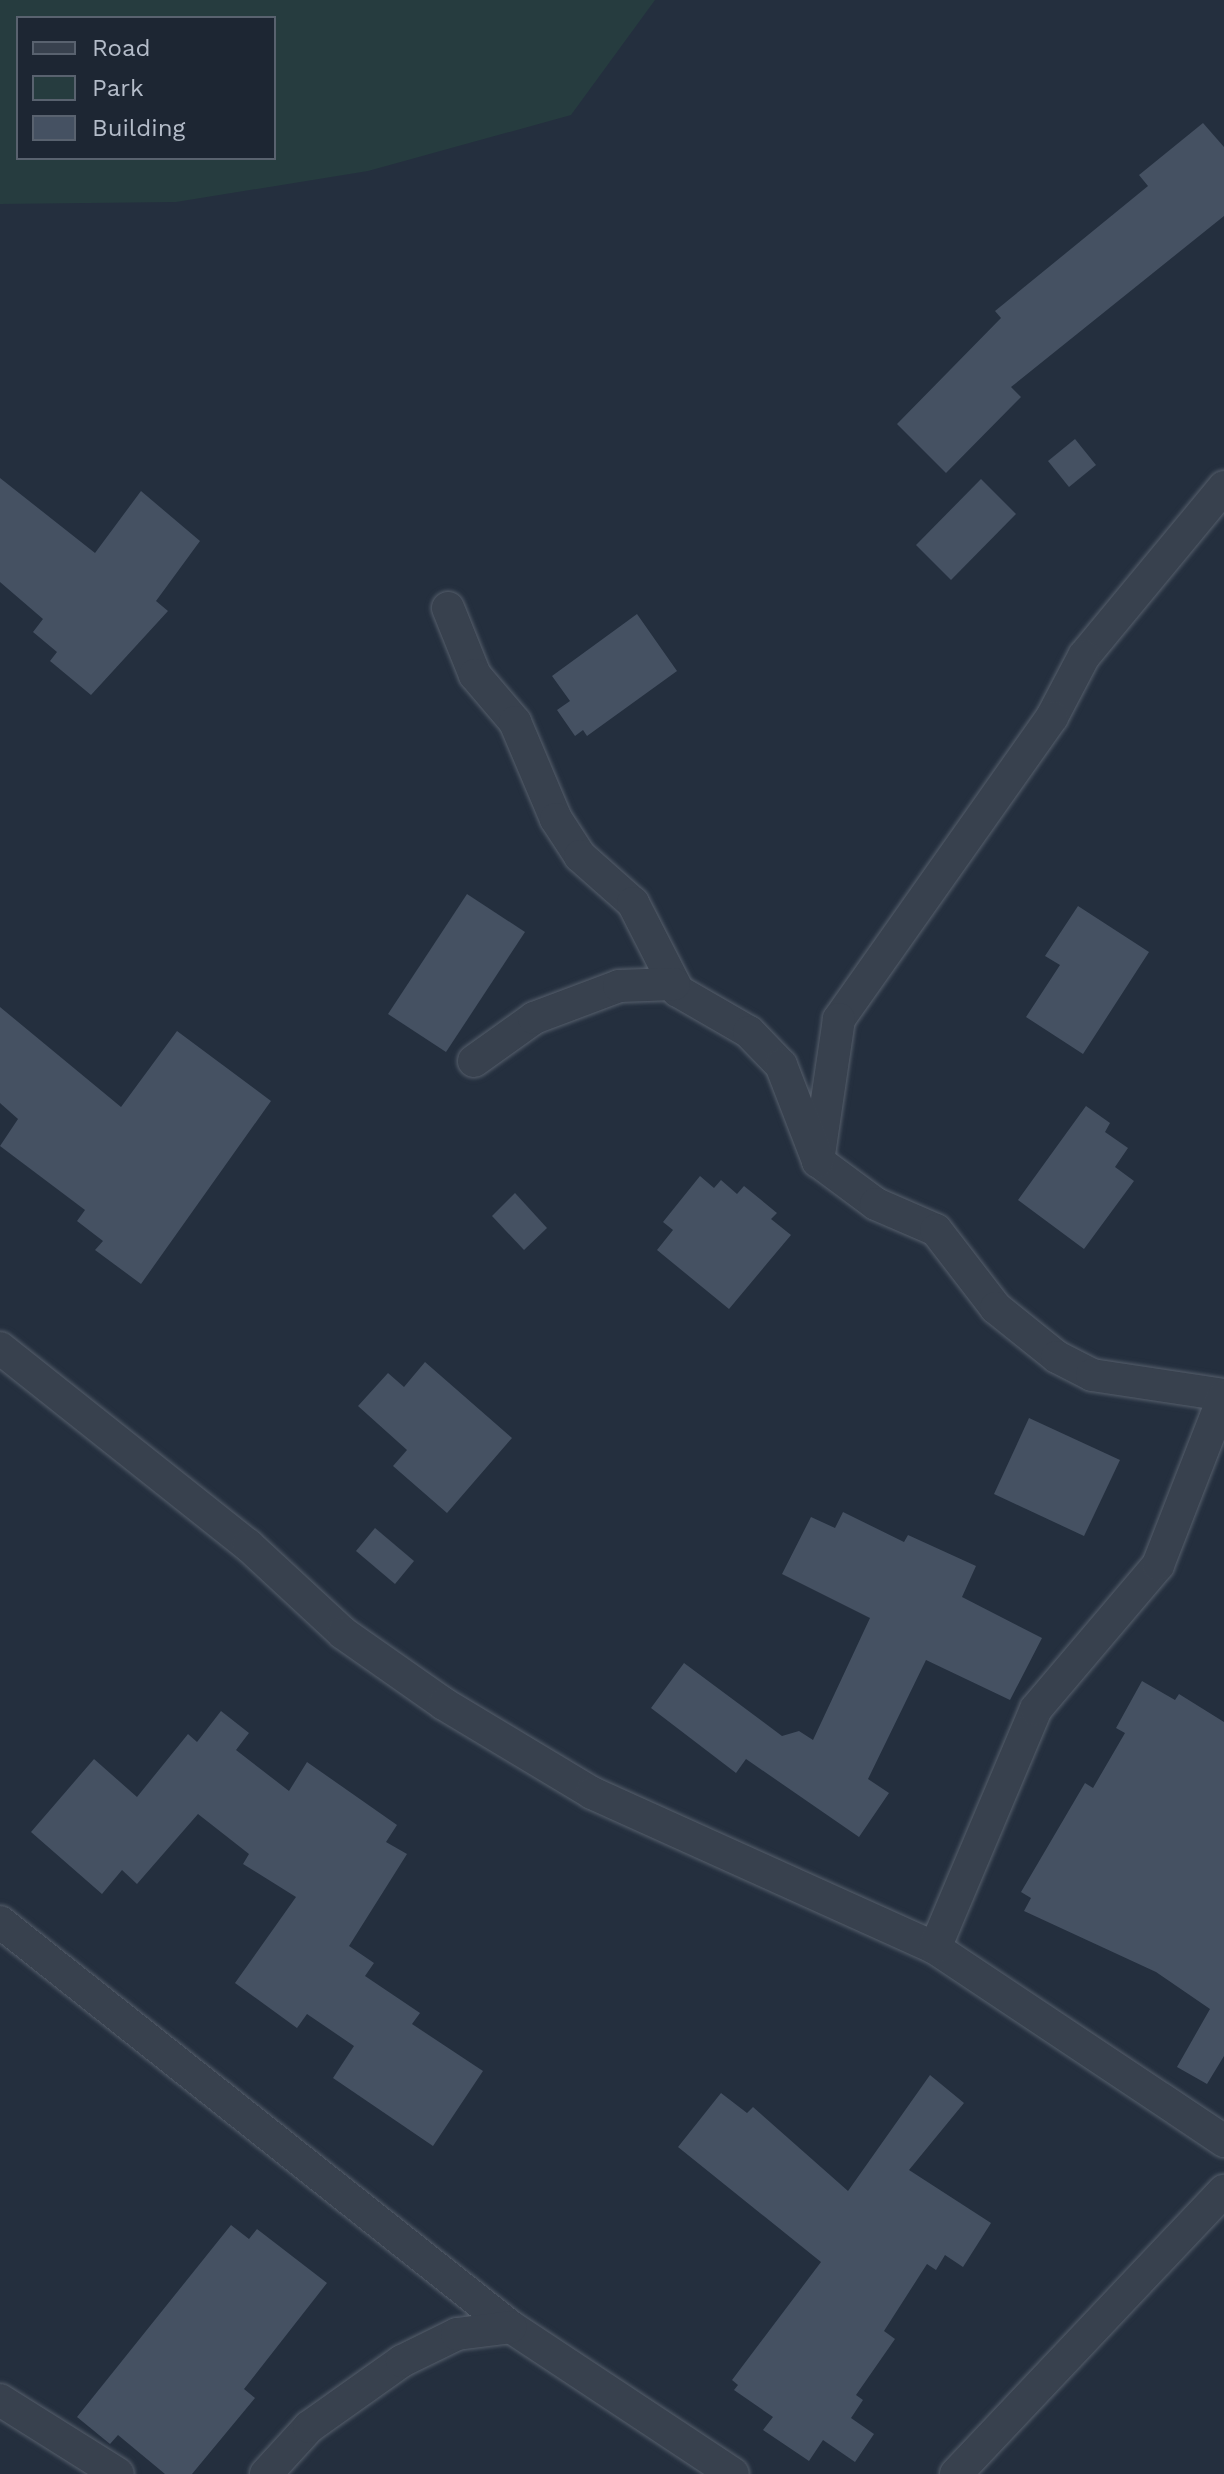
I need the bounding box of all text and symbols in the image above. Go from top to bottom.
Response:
legend [16,16,276,160]
text: Road [92,34,151,62]
text: Park [92,74,144,102]
text: Building [92,114,185,142]

